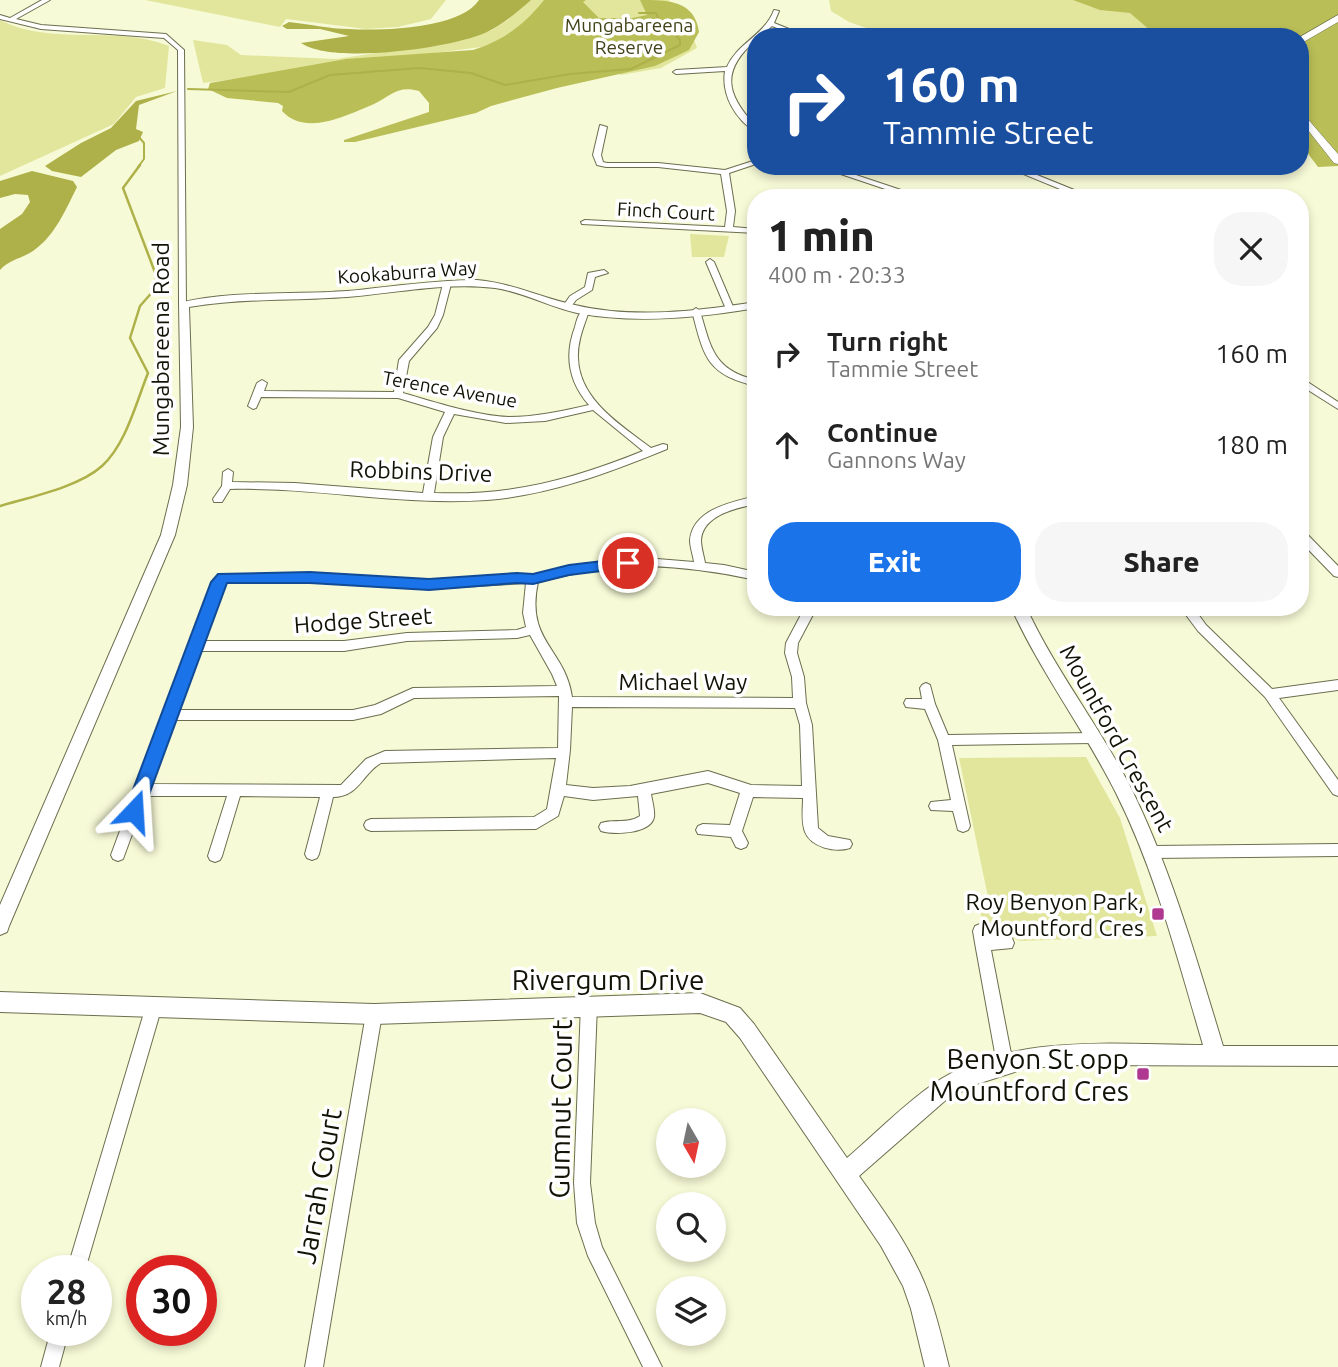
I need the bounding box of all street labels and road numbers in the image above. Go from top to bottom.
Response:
street label: Finch Court [617,197,716,225]
street label: Mungabareena Road [148,242,173,456]
street label: Kookaburra Way [337,256,477,288]
street label: Terence Avenue [381,366,519,412]
street label: Robbins Drive [349,456,493,486]
street label: Hodge Street [293,603,433,637]
street label: Mountford Crescent [1055,640,1179,836]
street label: Michael Way [619,669,747,694]
street label: Rivergum Drive [512,964,704,995]
street label: Gumnut Court [543,1019,577,1199]
street label: Jarrah Court [289,1106,347,1266]

